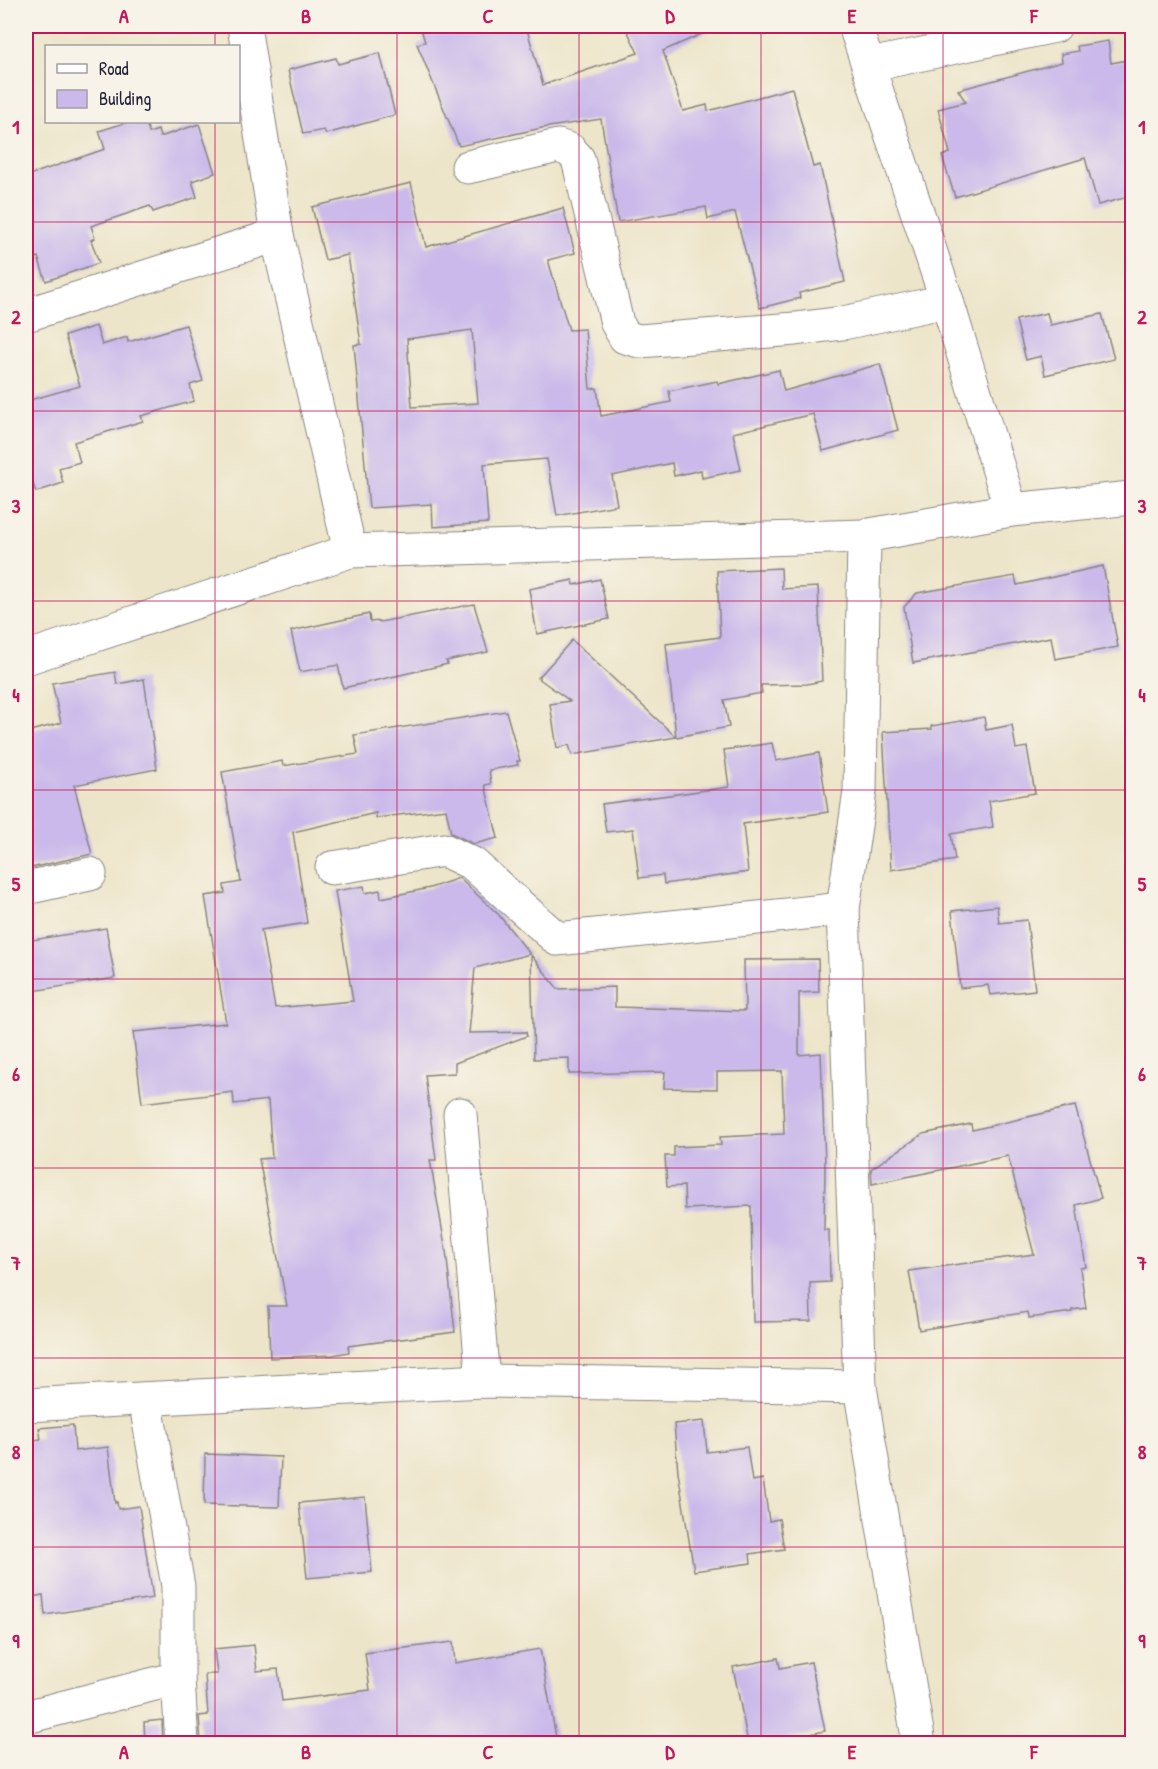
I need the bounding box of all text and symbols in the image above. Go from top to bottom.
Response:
text: A [119,2,129,29]
text: B [301,2,311,29]
text: C [483,2,494,29]
text: D [665,2,675,29]
text: E [848,2,857,29]
text: F [1029,2,1039,29]
legend [45,45,240,123]
text: Road [99,56,129,81]
text: Building [99,86,151,111]
text: 1 [12,113,20,140]
text: 1 [1138,113,1146,140]
text: 2 [11,303,21,330]
text: 2 [1137,303,1147,330]
text: 3 [12,492,21,519]
text: 3 [1138,492,1147,519]
text: 4 [12,681,20,708]
text: 4 [1138,681,1146,708]
text: 5 [12,870,21,897]
text: 5 [1138,870,1147,897]
text: 6 [12,1060,20,1087]
text: 6 [1138,1060,1146,1087]
text: 7 [10,1249,21,1276]
text: 7 [1136,1249,1147,1276]
text: 8 [12,1438,21,1465]
text: 8 [1138,1438,1147,1465]
text: 9 [12,1627,20,1654]
text: 9 [1138,1627,1146,1654]
text: A [119,1738,129,1765]
text: B [301,1738,311,1765]
text: C [483,1738,494,1765]
text: D [665,1738,675,1765]
text: E [848,1738,857,1765]
text: F [1029,1738,1039,1765]

